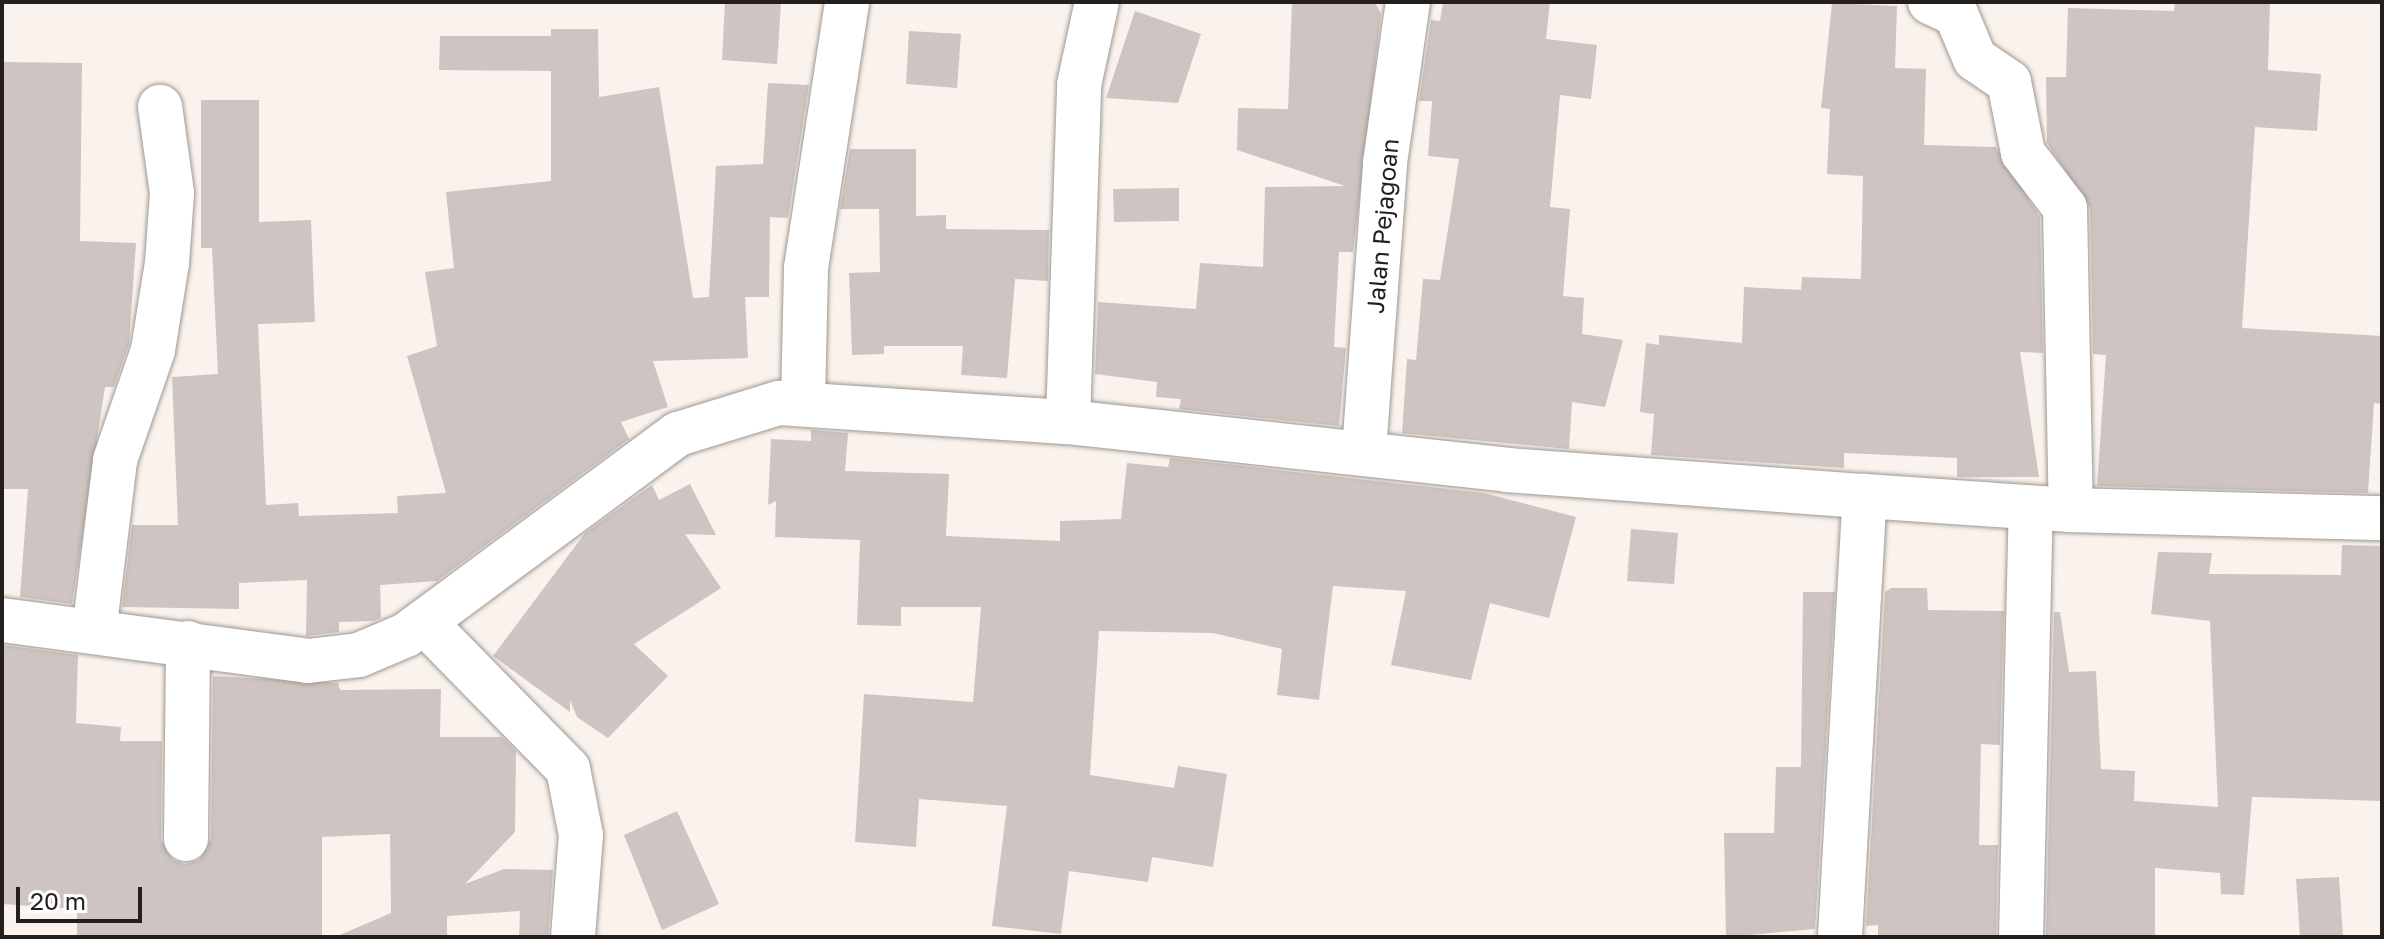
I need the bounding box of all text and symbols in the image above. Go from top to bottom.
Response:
street label: Jalan Pejagoan [1360,137,1404,315]
scale bar [20,871,146,921]
text: 20 m [30,886,86,915]

